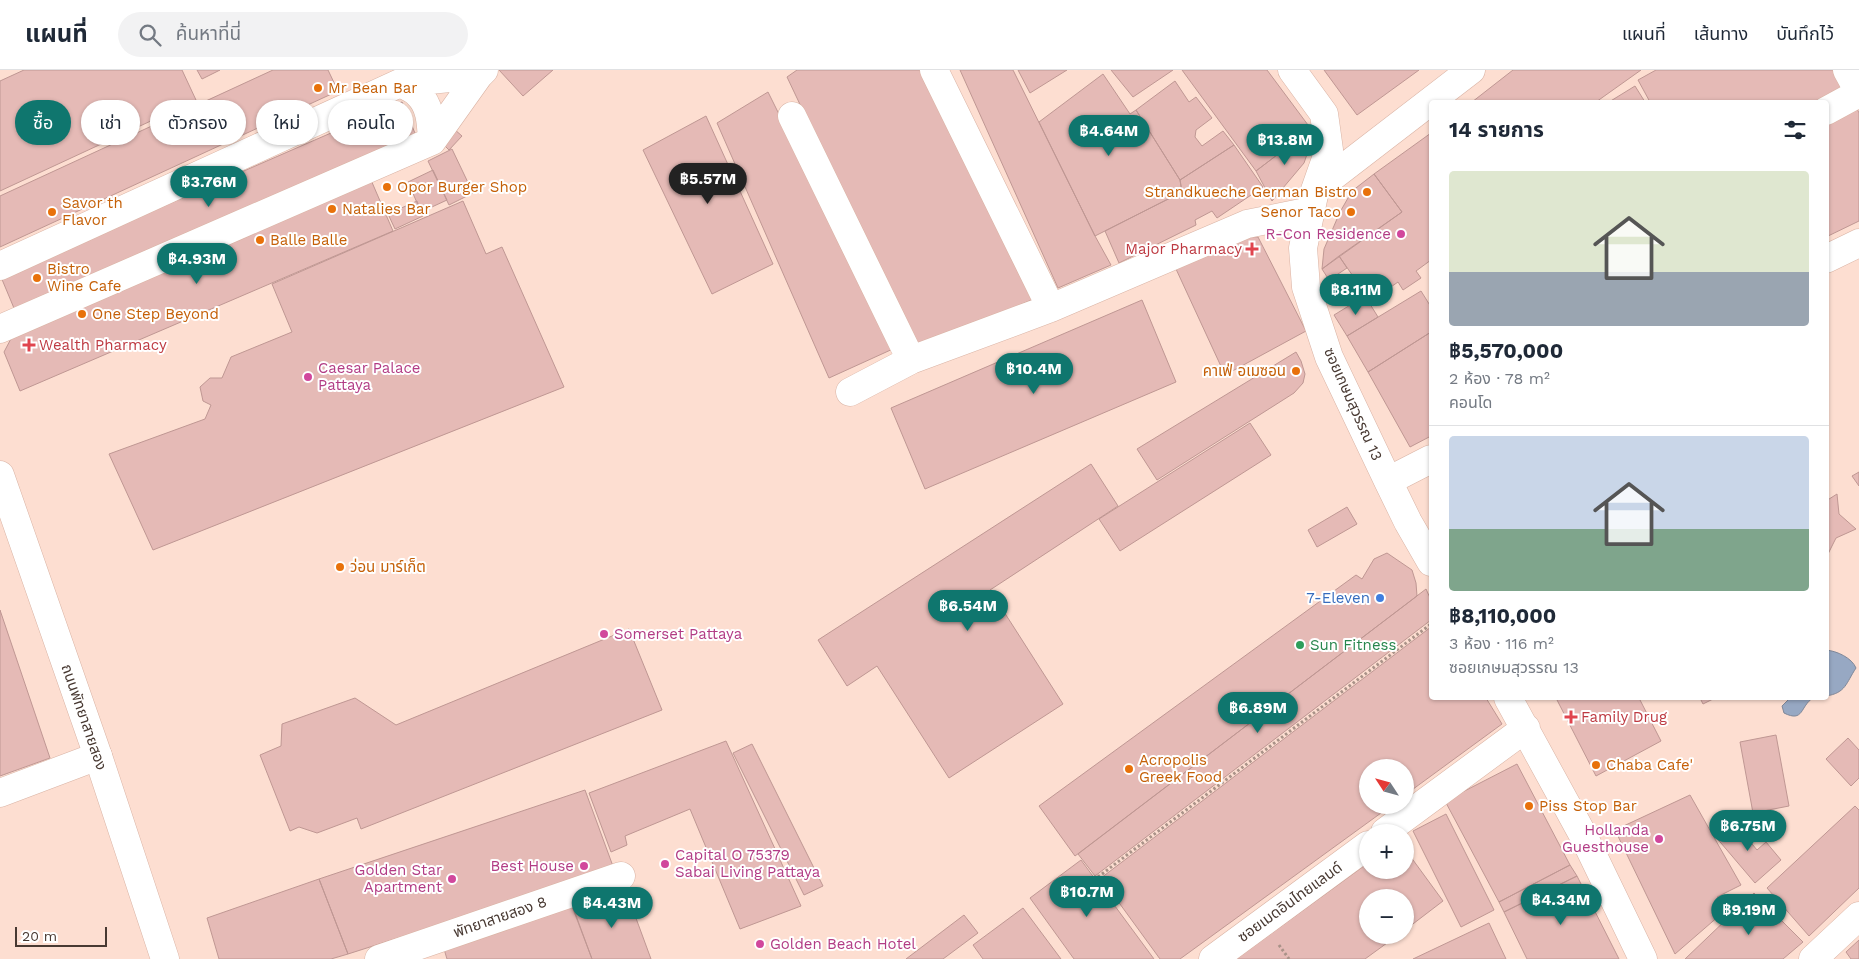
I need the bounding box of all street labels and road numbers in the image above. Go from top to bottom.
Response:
street label: ซอยเกษมสุวรรณ 13 [1320,345,1386,463]
street label: ถนนพัทยาสายสอง [57,662,111,772]
street label: ซอยเมดอินไทยแลนด์ [1234,858,1346,946]
street label: พัทยาสายสอง 8 [451,893,549,941]

